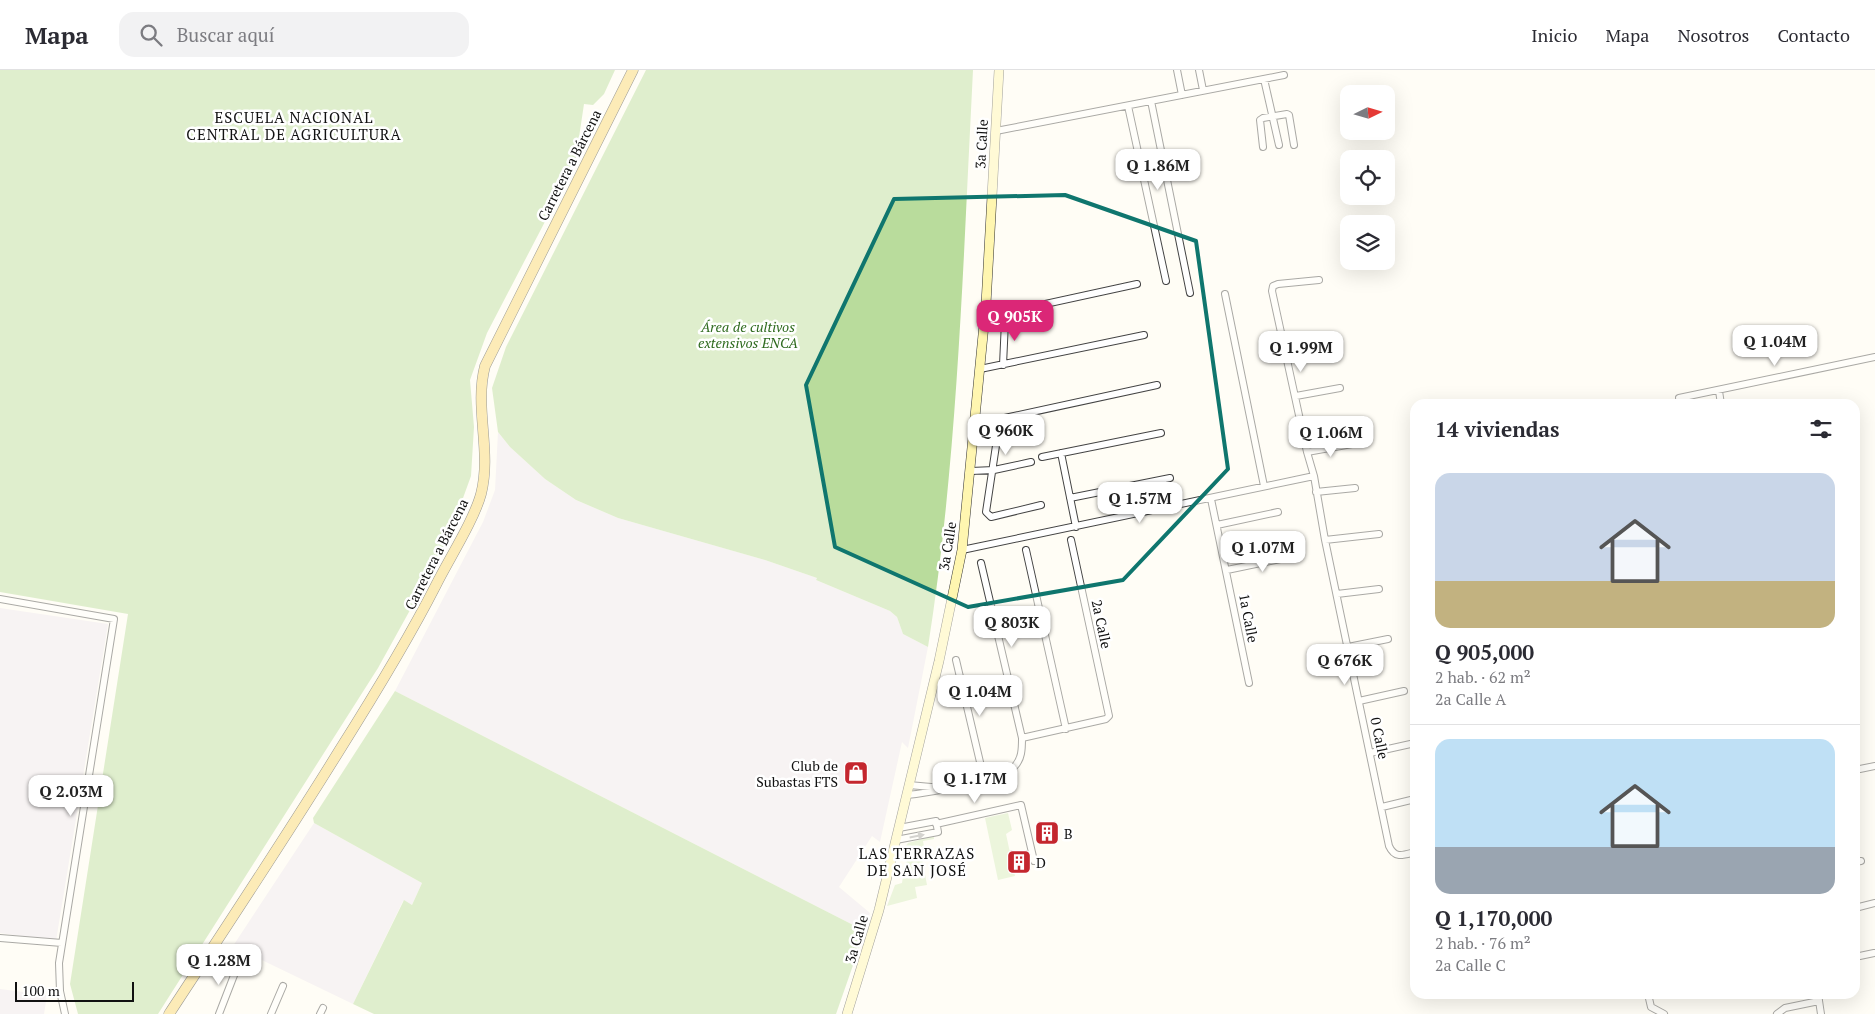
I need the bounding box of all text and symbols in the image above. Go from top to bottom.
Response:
search box [119,12,469,57]
text: Mapa [25,19,89,51]
icon: search [137,21,165,49]
text: Buscar aquí [177,22,274,47]
text: Inicio [1531,23,1577,47]
text: Mapa [1605,23,1649,47]
text: Nosotros [1677,23,1749,47]
text: Contacto [1777,23,1850,47]
north arrow [1340,85,1395,140]
map controls [1340,85,1395,270]
street label: Carretera a Bárcena [533,106,605,224]
district label: ESCUELA NACIONAL CENTRAL DE AGRICULTURA [186,107,402,144]
street label: 3a Calle [970,119,992,169]
pin: Q 1.86M [1112,148,1204,191]
button: locate [1340,150,1395,205]
text: Q 1.86M [1126,154,1190,176]
button: layers [1340,215,1395,270]
pin: Q 905K [974,300,1056,342]
text: Q 905K [988,305,1042,327]
park label: Área de cultivos extensivos ENCA [698,317,798,352]
pin: Q 1.04M [1729,324,1821,367]
pin: Q 1.99M [1255,330,1347,373]
text: Q 1.04M [1743,330,1807,352]
text: Q 1.99M [1269,336,1333,358]
pin: Q 960K [965,414,1047,456]
text: 14 viviendas [1435,415,1560,443]
icon: filters [1807,415,1835,443]
pin: Q 1.06M [1285,416,1377,458]
text: Q 960K [979,419,1033,441]
text: Q 1.06M [1299,421,1363,443]
pin: Q 1.57M [1094,482,1186,524]
text: Q 1.57M [1108,487,1172,509]
street label: Carretera a Bárcena [400,495,472,613]
icon: home [1590,506,1680,596]
street label: 3a Calle [934,520,960,572]
pin: Q 1.07M [1217,530,1309,573]
text: Q 1.07M [1231,536,1295,558]
street label: 1a Calle [1235,592,1263,644]
street label: 2a Calle [1088,598,1116,650]
pin: Q 803K [971,606,1053,648]
text: Q 803K [985,611,1039,633]
text: Q 905,000 [1435,638,1534,666]
pin: Q 676K [1304,644,1386,686]
text: Q 676K [1318,649,1372,671]
text: 2 hab. · 62 m² [1435,666,1531,688]
pin: Q 1.04M [934,674,1026,717]
text: Q 1.04M [948,680,1012,702]
text: 2a Calle A [1435,688,1506,710]
street label: 0 Calle [1366,715,1394,761]
place label: Club de Subastas FTS [756,756,838,791]
shop icon: Club de Subastas FTS [843,760,869,786]
pin: Q 1.17M [929,762,1021,804]
text: Q 1.17M [943,767,1007,789]
icon: home [1590,771,1680,861]
pin: Q 2.03M [25,774,117,817]
text: Q 2.03M [39,780,103,802]
building icon: B [1034,820,1060,846]
place label: B [1064,824,1073,843]
one-way arrow [909,832,925,840]
district label: LAS TERRAZAS DE SAN JOSÉ [859,843,975,880]
building icon: D [1006,849,1032,875]
place label: D [1036,853,1046,872]
text: Q 1,170,000 [1435,904,1552,932]
street label: 3a Calle [840,913,872,965]
text: 2 hab. · 76 m² [1435,932,1531,954]
pin: Q 1.28M [173,944,265,986]
text: Q 1.28M [187,949,251,971]
text: 2a Calle C [1435,954,1506,976]
scale bar [15,979,134,1002]
text: 100 m [22,981,60,1000]

